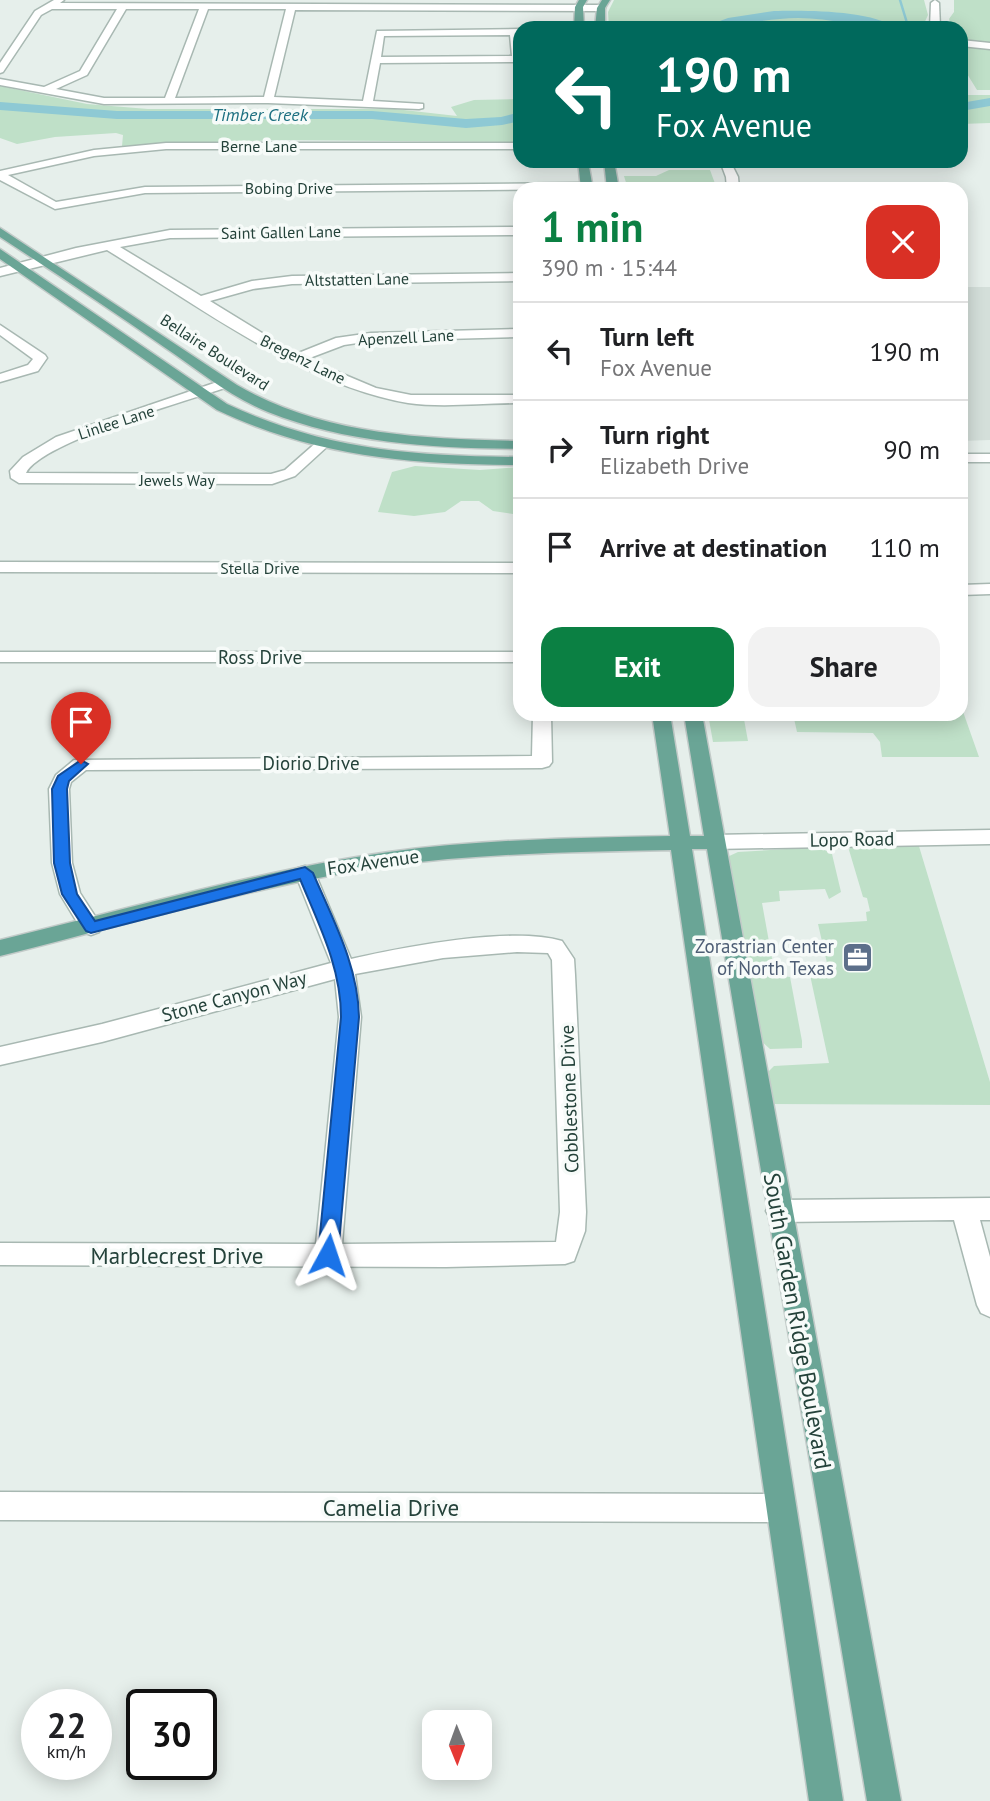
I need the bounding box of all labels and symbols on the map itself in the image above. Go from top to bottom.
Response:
water label: Timber Creek [212,103,309,126]
street label: Berne Lane [221,136,297,156]
street label: Bobing Drive [245,178,333,198]
street label: Saint Gallen Lane [221,221,341,243]
street label: Altstatten Lane [305,268,409,290]
street label: Bellaire Boulevard [157,309,273,395]
street label: Apenzell Lane [357,324,455,350]
street label: Bregenz Lane [257,330,349,388]
street label: Linlee Lane [75,400,157,444]
street label: Jewels Way [138,470,215,490]
street label: Stella Drive [220,558,300,578]
street label: Ross Drive [218,645,302,669]
pin [51,692,111,764]
street label: Diorio Drive [262,751,360,775]
street label: Lopo Road [809,826,895,852]
street label: Fox Avenue [325,844,421,880]
place label: Zorastrian Center of North Texas [695,934,835,980]
office icon: Zorastrian Center of North Texas [840,940,874,974]
street label: Stone Canyon Way [159,965,309,1027]
street label: Cobblestone Drive [554,1025,584,1173]
street label: South Garden Ridge Boulevard [758,1170,838,1472]
position arrow [291,1218,365,1292]
street label: Marblecrest Drive [90,1241,264,1270]
street label: Camelia Drive [323,1493,459,1522]
speed limit sign: 30 [126,1689,217,1780]
north arrow [422,1710,492,1780]

